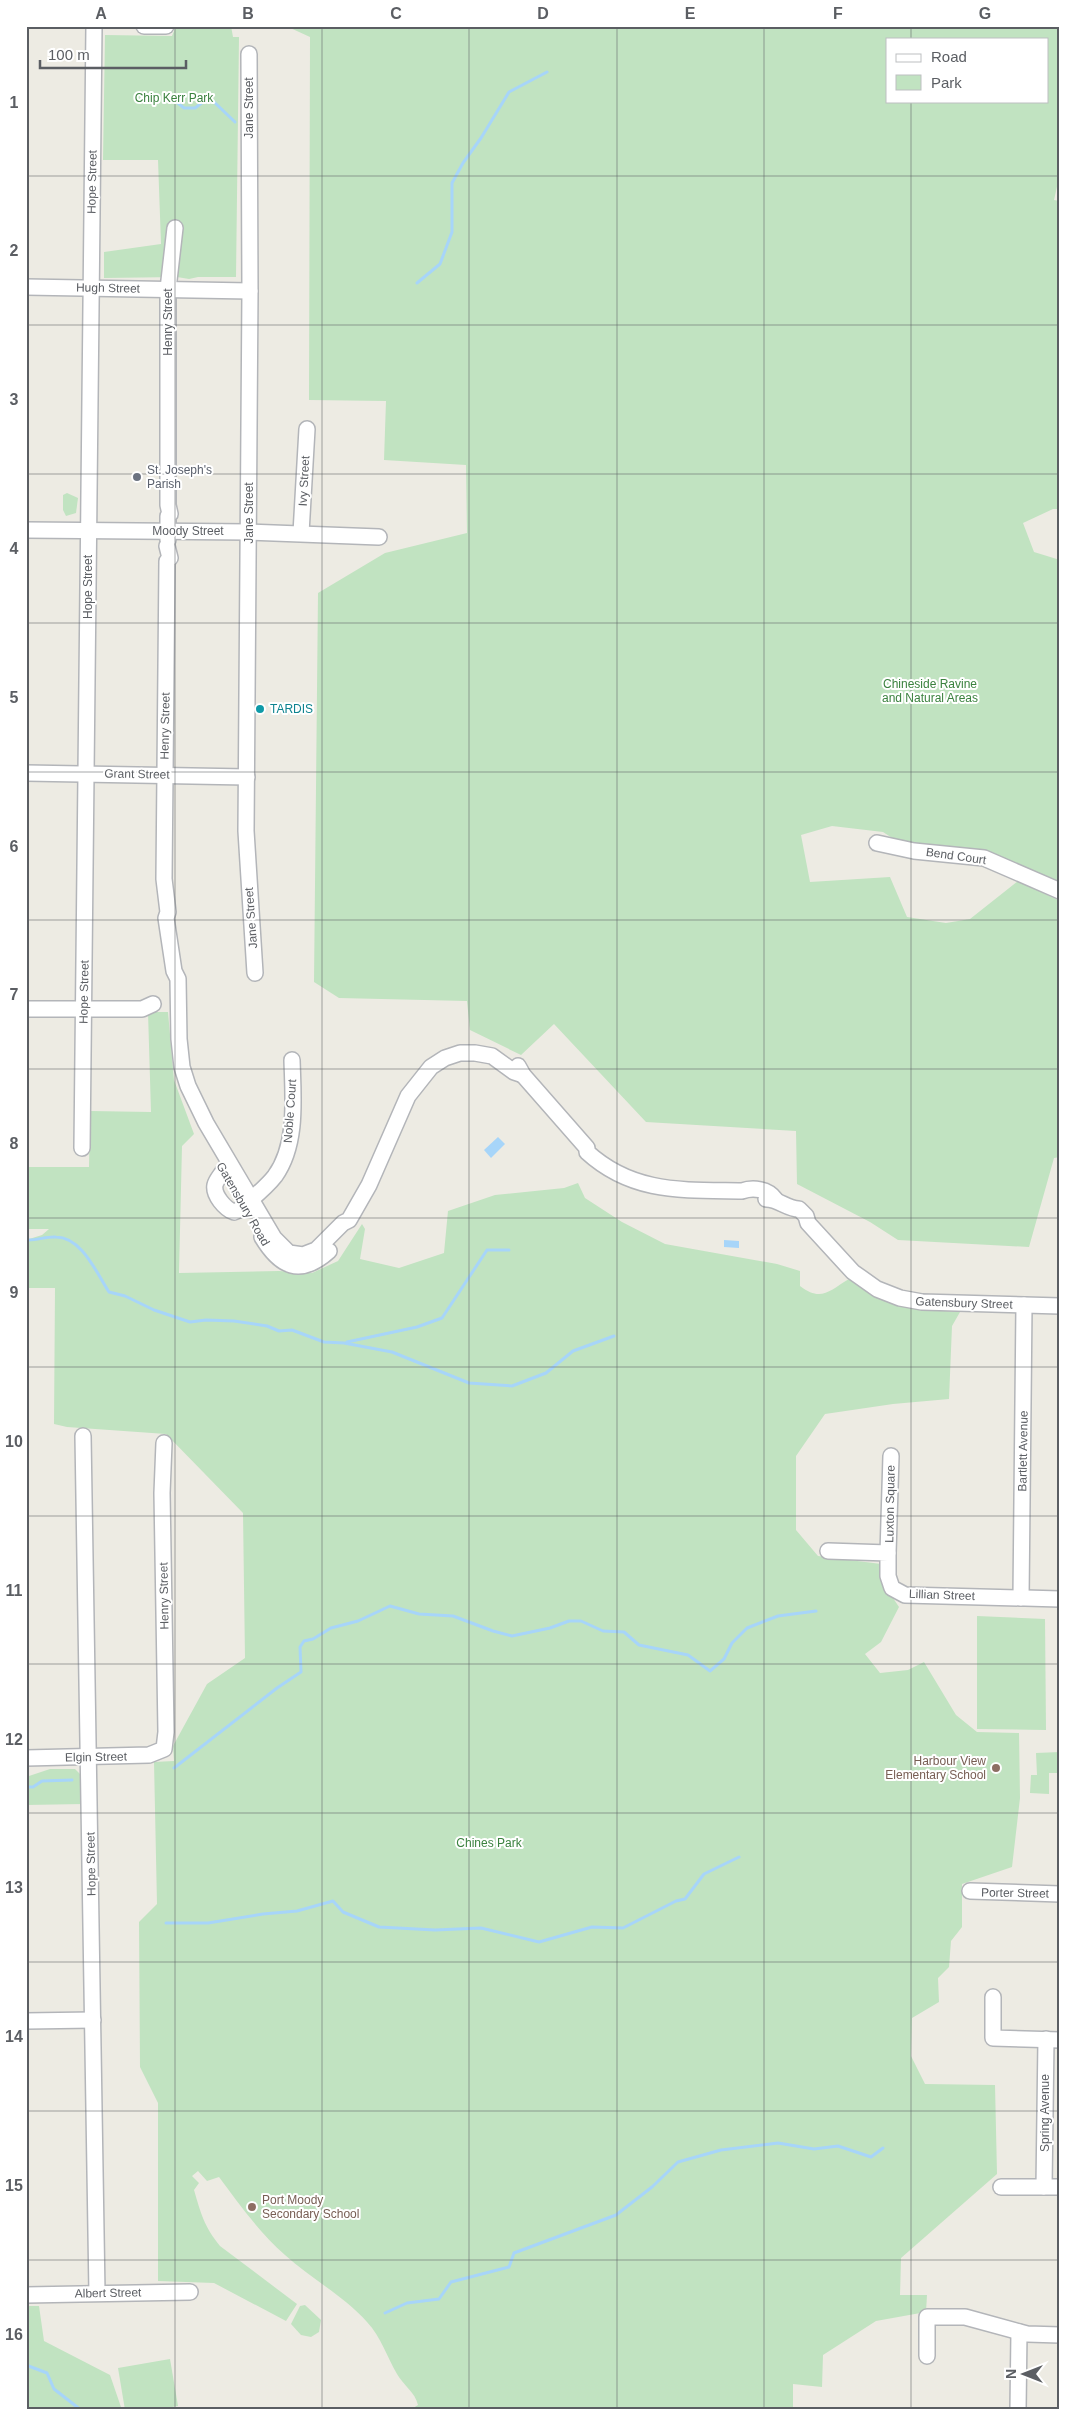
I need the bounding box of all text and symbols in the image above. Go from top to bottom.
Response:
text: A [95,5,107,22]
text: B [242,5,254,22]
text: C [390,5,402,22]
text: D [537,5,549,22]
text: E [685,5,696,22]
text: F [833,5,843,22]
text: G [979,5,991,22]
scale bar [40,38,186,70]
legend [886,38,1048,102]
text: 100 m [48,46,90,63]
text: Road [931,48,967,65]
text: Park [931,74,962,91]
street label: Jane Street [242,77,256,139]
park label: Chip Kerr Park [135,91,214,105]
text: 1 [10,94,19,111]
street label: Hope Street [84,149,100,214]
text: 2 [10,242,19,259]
street label: Hugh Street [76,280,141,296]
street label: Henry Street [161,288,175,356]
text: 3 [10,391,19,408]
street label: Ivy Street [296,455,312,507]
place label: St. Joseph's Parish [147,463,212,491]
marker: St. Joseph's Parish [131,471,143,483]
street label: Jane Street [242,482,256,544]
street label: Moody Street [152,524,224,538]
text: 4 [10,540,19,557]
street label: Hope Street [81,554,95,619]
park label: Chineside Ravine and Natural Areas [882,677,978,705]
text: 5 [10,689,19,706]
street label: Henry Street [157,692,173,760]
place label: TARDIS [270,702,313,716]
marker: TARDIS [254,703,266,715]
street label: Grant Street [104,766,170,782]
text: 6 [10,838,19,855]
street label: Bend Court [925,845,988,867]
street label: Jane Street [242,886,260,949]
street label: Hope Street [76,959,92,1024]
text: 7 [10,986,19,1003]
street label: Noble Court [281,1078,299,1143]
text: 8 [10,1135,19,1152]
street label: Gatensbury Road [213,1160,273,1248]
text: 9 [10,1284,19,1301]
street label: Gatensbury Street [915,1294,1014,1312]
street label: Bartlett Avenue [1015,1410,1031,1492]
text: 10 [5,1433,23,1450]
street label: Luxton Square [882,1465,898,1543]
street label: Henry Street [156,1562,172,1630]
text: 11 [6,1582,23,1599]
street label: Lillian Street [909,1587,976,1603]
text: 12 [5,1731,23,1748]
street label: Elgin Street [65,1749,128,1765]
place label: Harbour View Elementary School [885,1754,986,1782]
marker: Harbour View Elementary School [990,1762,1002,1774]
street label: Hope Street [83,1831,99,1896]
park label: Chines Park [456,1836,523,1850]
text: 13 [5,1879,23,1896]
street label: Porter Street [981,1885,1050,1901]
text: 14 [5,2028,23,2045]
street label: Spring Avenue [1038,2074,1052,2152]
text: 15 [5,2177,23,2194]
place label: Port Moody Secondary School [262,2193,359,2221]
marker: Port Moody Secondary School [246,2201,258,2213]
street label: Albert Street [75,2285,142,2301]
text: 16 [5,2326,23,2343]
north arrow [998,2348,1048,2398]
text: N [1003,2369,1019,2379]

